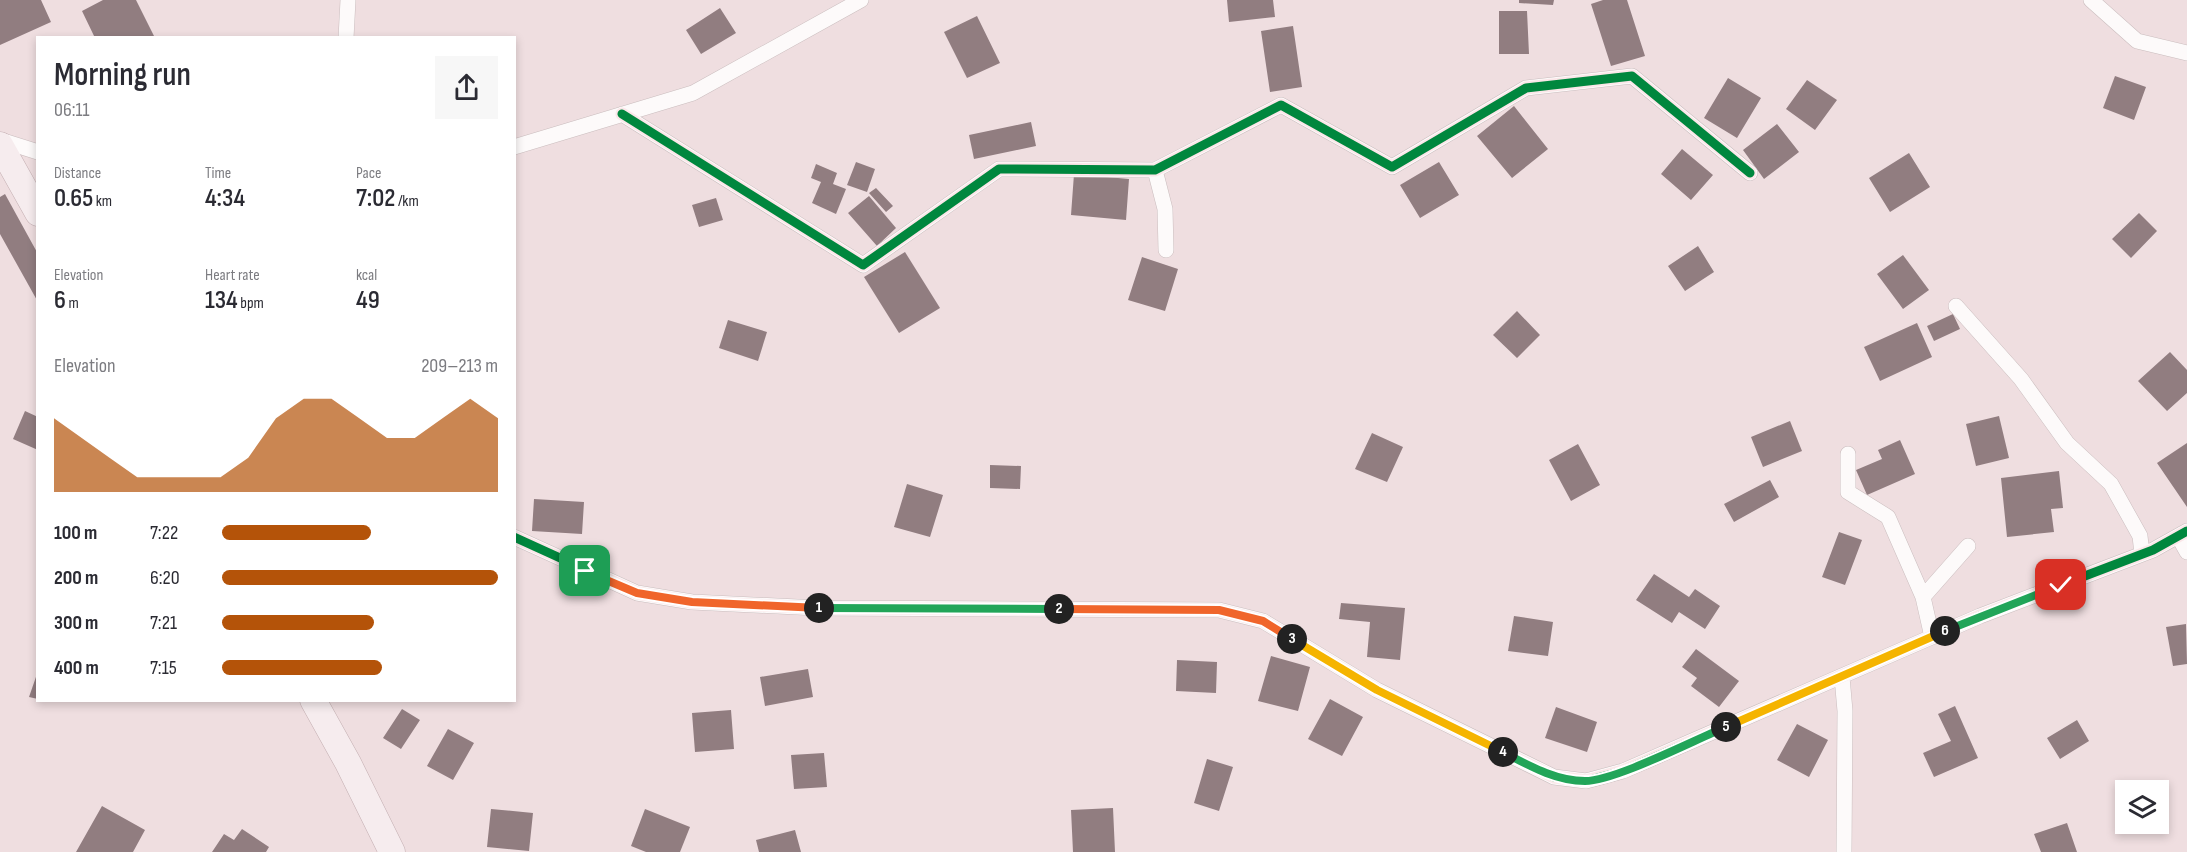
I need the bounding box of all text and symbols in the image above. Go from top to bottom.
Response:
text: Morning run [54,55,191,95]
button: share [435,56,498,119]
text: 06:11 [54,98,89,122]
text: Distance [54,164,101,183]
text: Time [205,164,231,183]
text: Pace [356,164,381,183]
text: 0.65 [54,183,93,214]
text: 4:34 [205,183,245,214]
text: 7:02 [356,183,395,214]
text: km [93,192,112,211]
text: /km [395,192,419,211]
text: Elevation [54,266,103,285]
text: Heart rate [205,266,260,285]
text: kcal [356,266,377,285]
text: 6 [54,285,66,316]
text: 134 [205,285,238,316]
text: 49 [356,285,380,316]
text: m [66,294,79,313]
text: bpm [238,294,264,313]
text: Elevation [54,354,116,378]
text: 209–213 m [421,354,498,378]
text: 100 m [54,521,97,545]
text: 7:22 [150,521,178,545]
pin [559,545,610,596]
icon: arrive [568,554,601,587]
pin [2035,559,2086,610]
text: 200 m [54,566,98,590]
text: 6:20 [150,566,180,590]
icon: check [2044,568,2077,601]
pin: 1 [804,593,834,623]
pin: 2 [1044,594,1074,624]
text: 1 [816,598,822,617]
text: 2 [1055,599,1063,618]
text: 300 m [54,611,98,635]
text: 7:21 [150,611,177,635]
pin: 6 [1930,616,1960,646]
text: 6 [1941,621,1949,640]
pin: 3 [1277,624,1307,654]
text: 3 [1288,629,1296,648]
text: 400 m [54,656,99,680]
text: 7:15 [150,656,177,680]
pin: 5 [1711,712,1741,742]
text: 5 [1722,717,1730,736]
pin: 4 [1488,737,1518,767]
text: 4 [1499,742,1507,761]
map controls [2115,780,2169,834]
button: layers [2115,780,2169,834]

